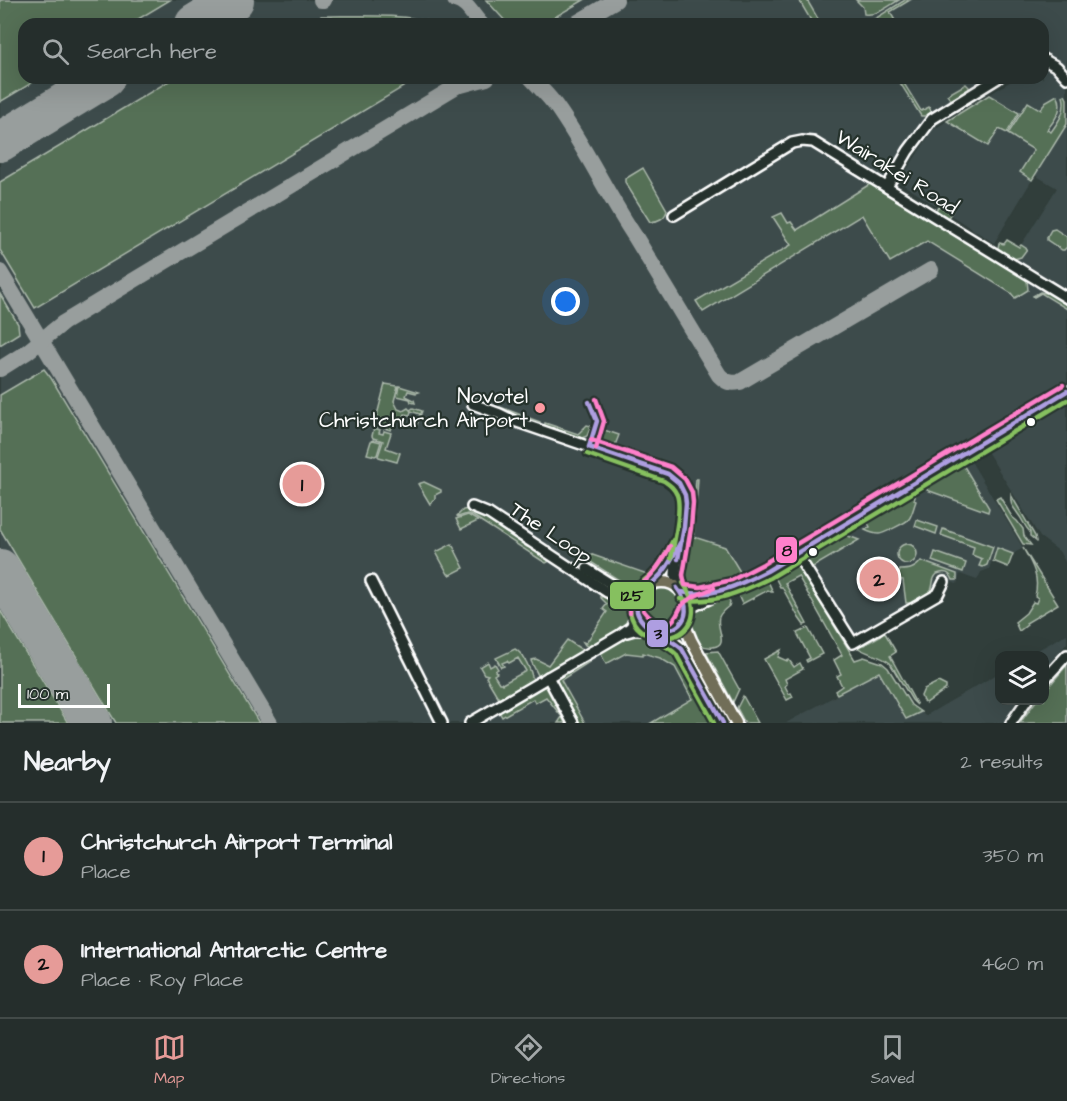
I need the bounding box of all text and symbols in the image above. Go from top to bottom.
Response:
search box [18,18,1049,84]
icon: search [39,35,72,68]
text: Search here [87,36,217,67]
street label: Wairakei Road [830,123,964,222]
your location [551,287,580,316]
place label: Novotel Christchurch Airport [319,382,528,436]
marker: Novotel Christchurch Airport [533,401,547,415]
unlabelled marker [1025,416,1037,428]
pin: 1 [282,462,322,506]
street label: The Loop [504,495,598,572]
line badge: 8 [775,536,798,564]
text: 8 [782,540,793,562]
unlabelled marker [807,546,819,558]
pin: 2 [860,556,898,602]
line badge: 125 [609,581,655,610]
text: 125 [621,585,644,607]
line badge: 3 [646,619,669,648]
text: 3 [653,623,663,645]
map controls [995,651,1049,705]
button: layers [995,651,1049,705]
scale bar [18,681,110,708]
text: 100 m [27,683,68,705]
text: Nearby [24,744,111,780]
text: 2 results [960,748,1043,776]
text: Christchurch Airport Terminal [81,827,393,858]
text: 1 [42,842,45,870]
text: 350 m [982,842,1043,870]
text: Place [81,858,131,886]
text: International Antarctic Centre [81,935,387,966]
text: 2 [38,950,49,978]
text: 460 m [981,950,1043,978]
text: Place · Roy Place [81,966,243,994]
tab: Map [153,1031,186,1089]
tab: Directions [491,1031,565,1089]
tab: Saved [871,1031,914,1089]

